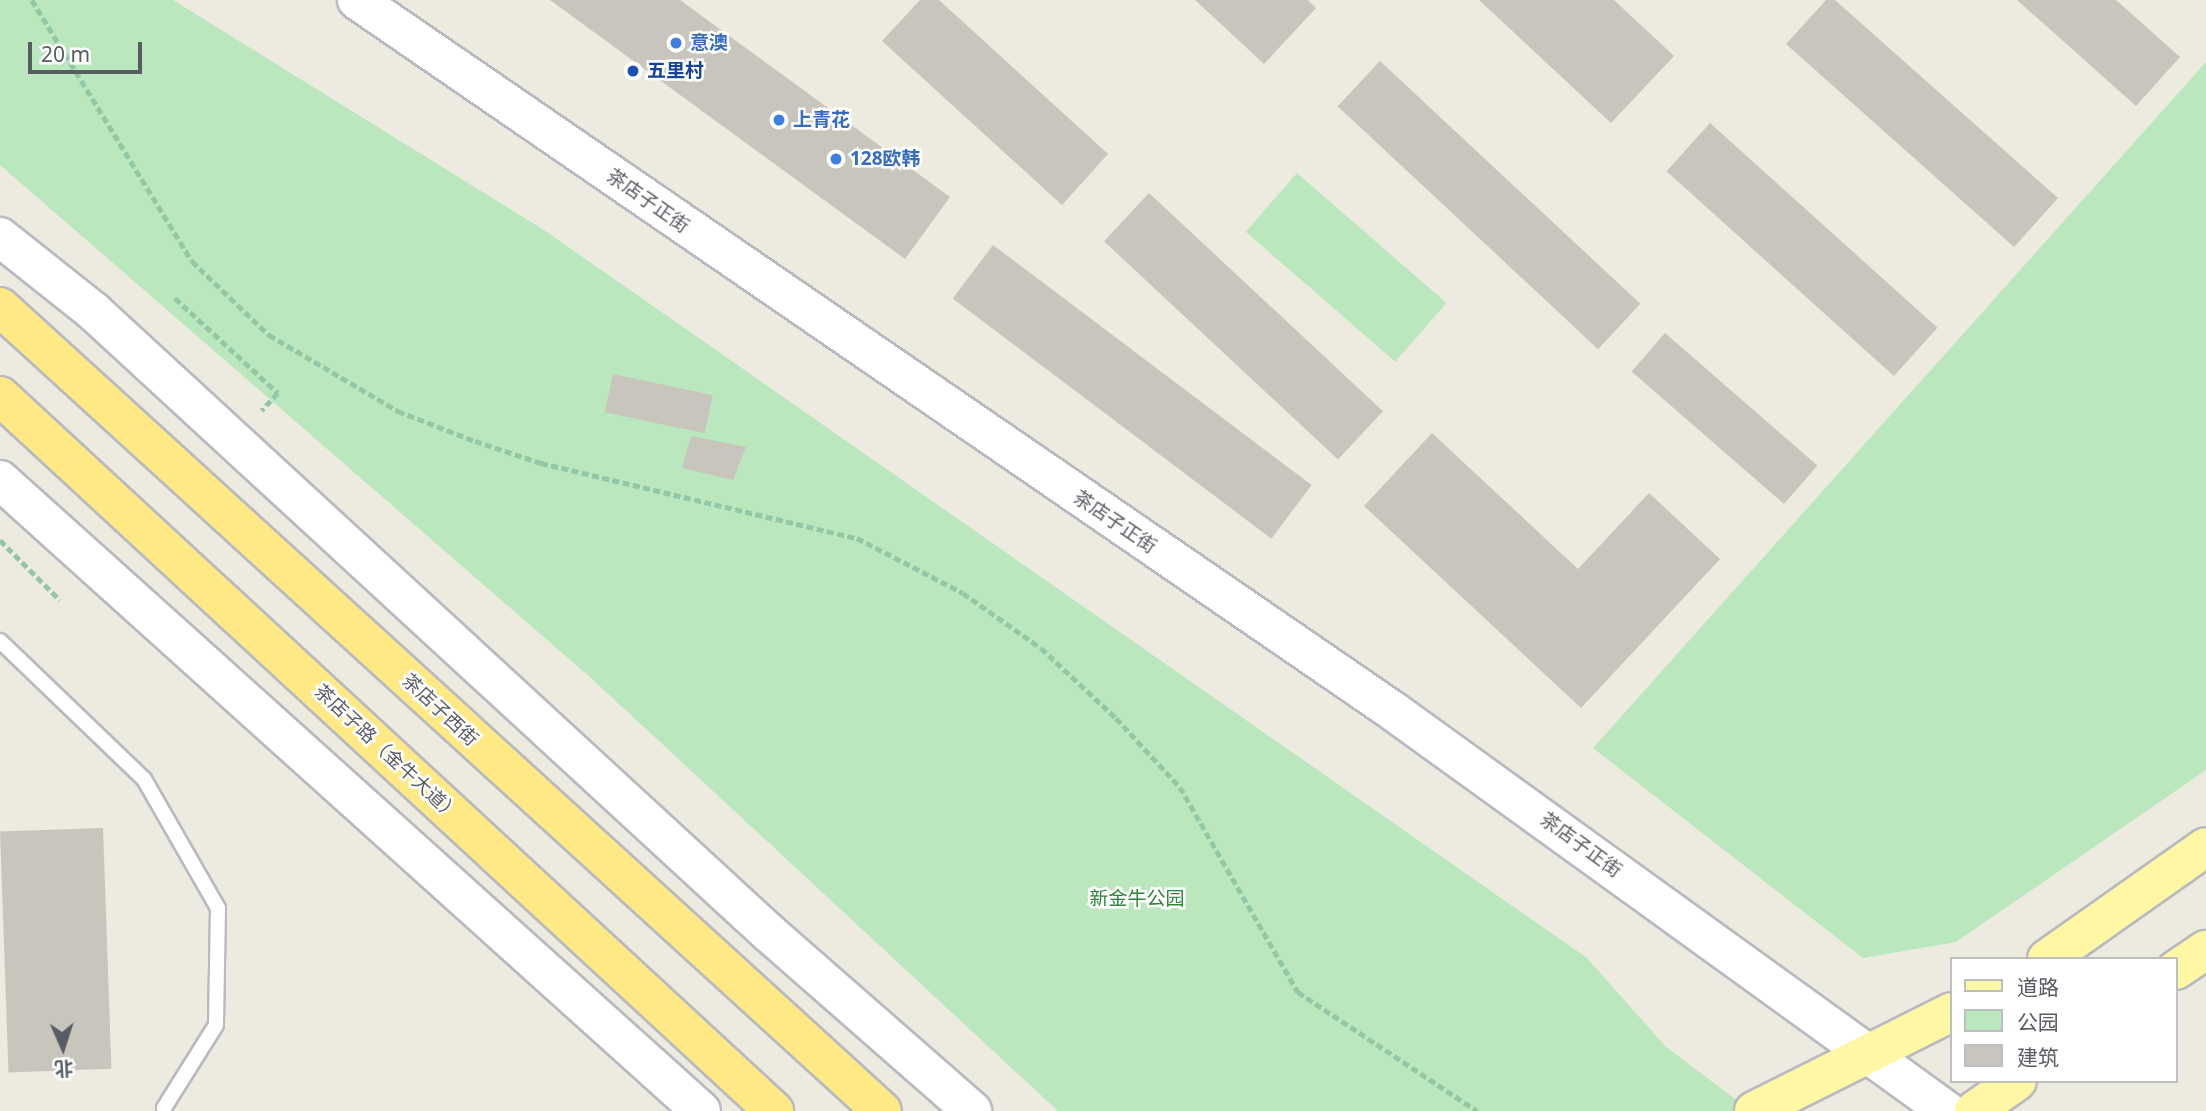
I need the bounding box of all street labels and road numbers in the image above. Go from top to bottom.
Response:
street label: 茶店子正街 [603,164,693,238]
street label: 茶店子正街 [1069,486,1161,558]
street label: 茶店子西街 [397,669,483,751]
street label: 茶店子路（金牛大道） [310,680,464,826]
street label: 茶店子正街 [1536,808,1626,882]

